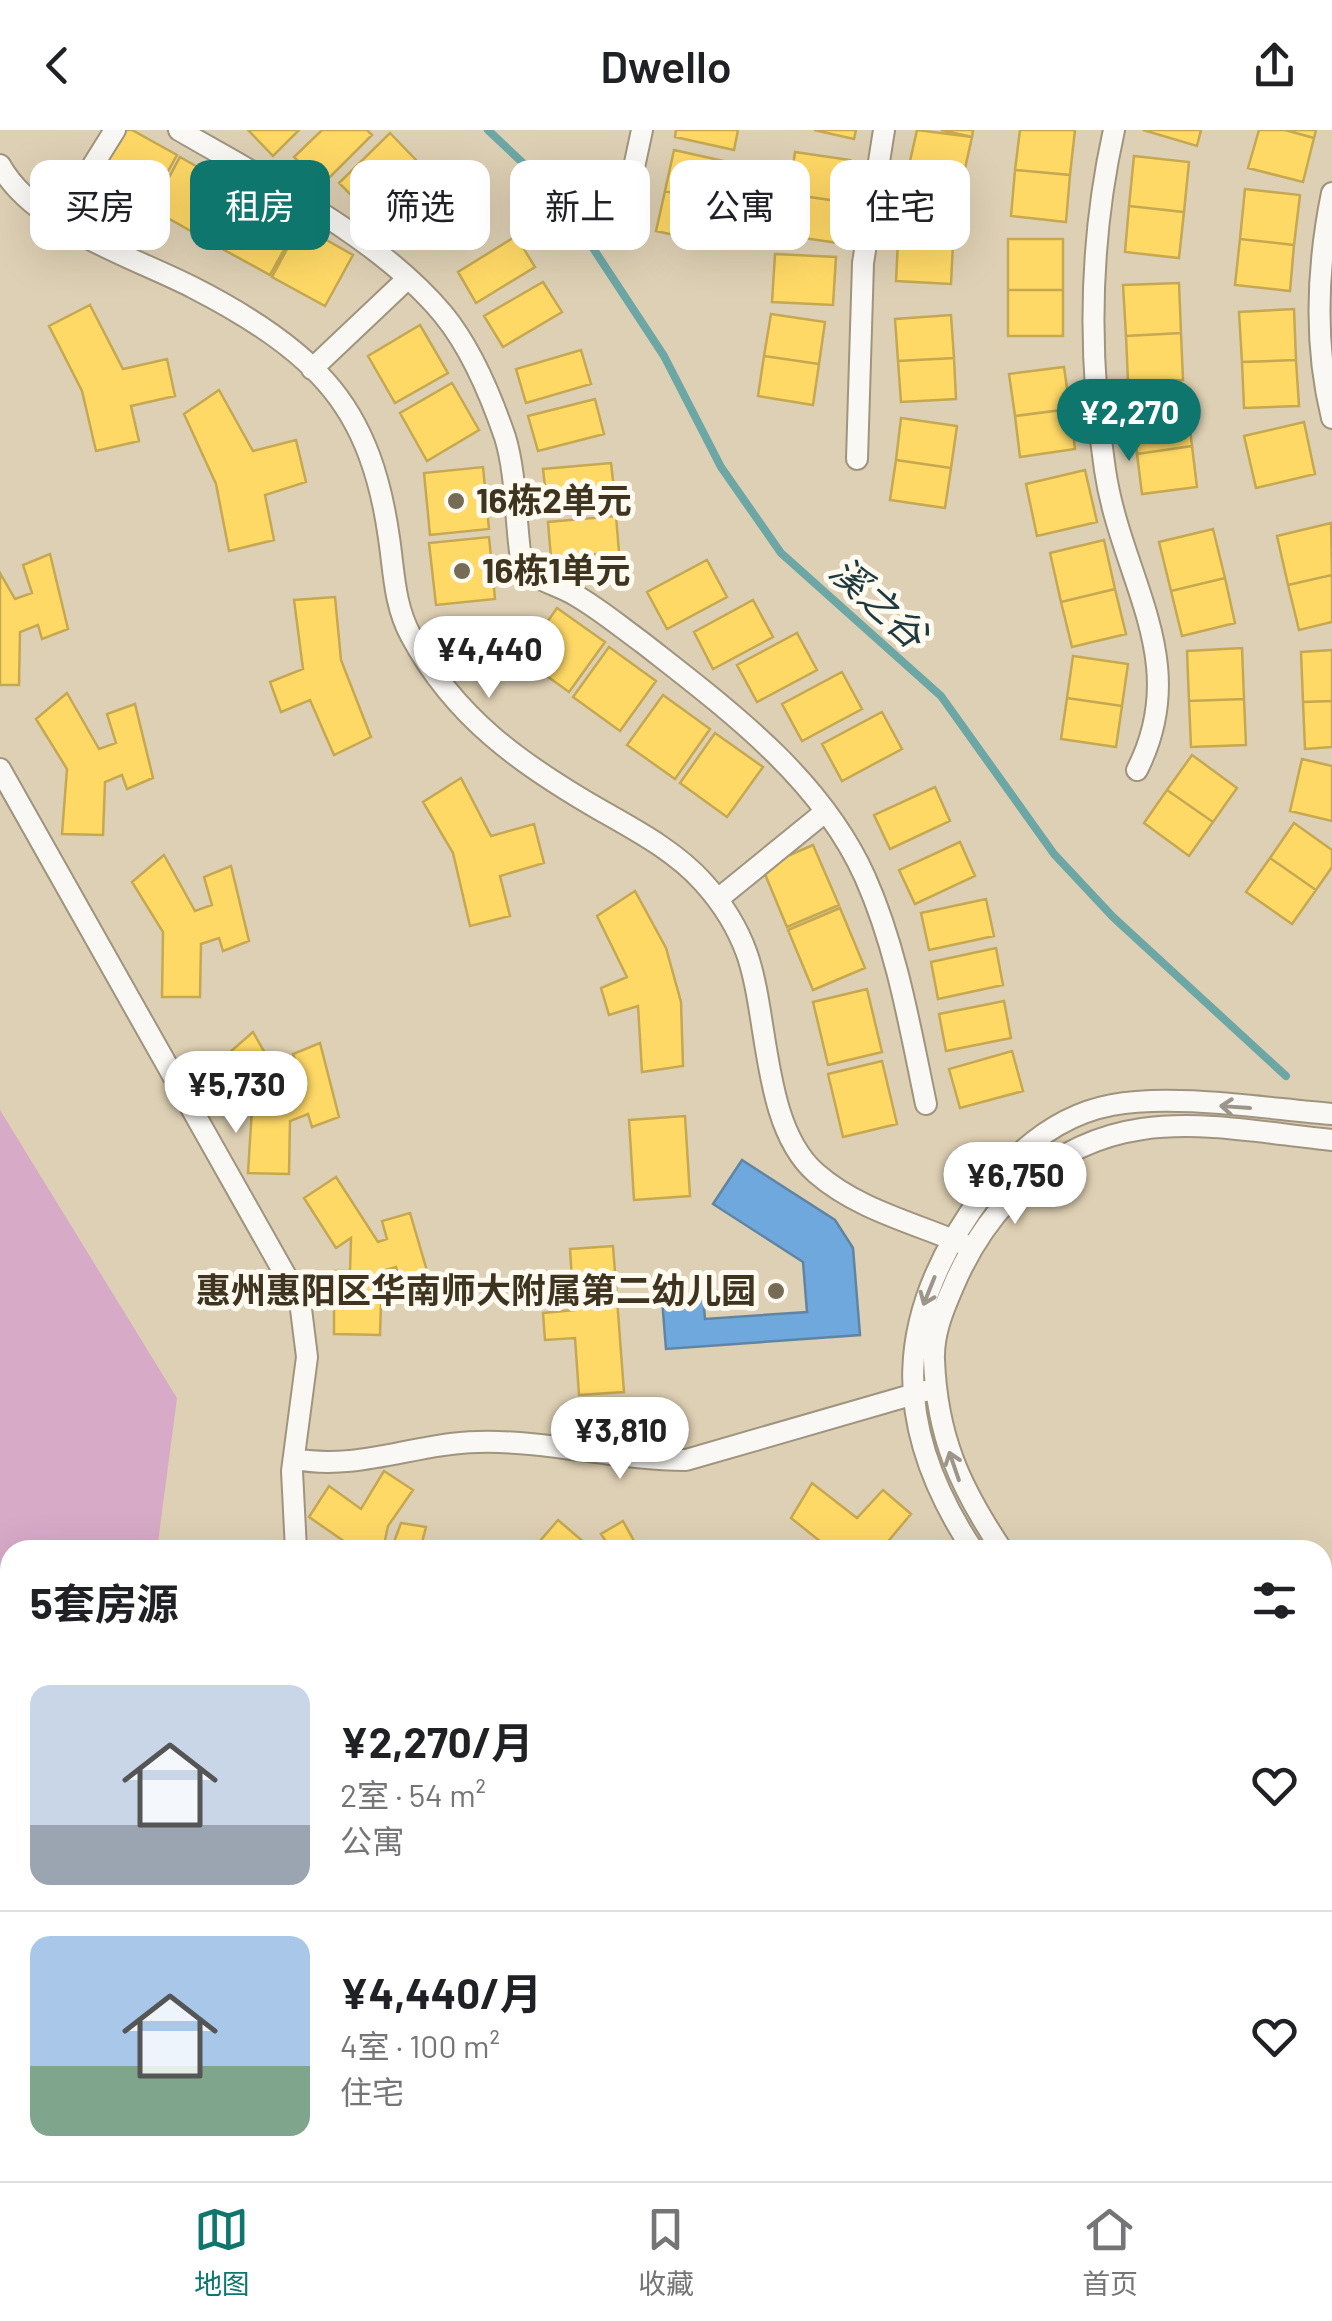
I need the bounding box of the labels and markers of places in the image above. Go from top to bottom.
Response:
pin: ¥2,270 [1048,379,1210,464]
place label: 16栋2单元 [476,478,632,520]
marker: 16栋2单元 [445,490,467,512]
place label: 16栋1单元 [482,548,631,590]
marker: 16栋1单元 [451,560,473,582]
pin: ¥4,440 [408,616,570,701]
pin: ¥5,730 [155,1051,317,1136]
pin: ¥6,750 [934,1142,1096,1227]
place label: 惠州惠阳区华南师大附属第二幼儿园 [196,1268,756,1310]
marker: 惠州惠阳区华南师大附属第二幼儿园 [765,1280,787,1302]
pin: ¥3,810 [539,1397,701,1482]

